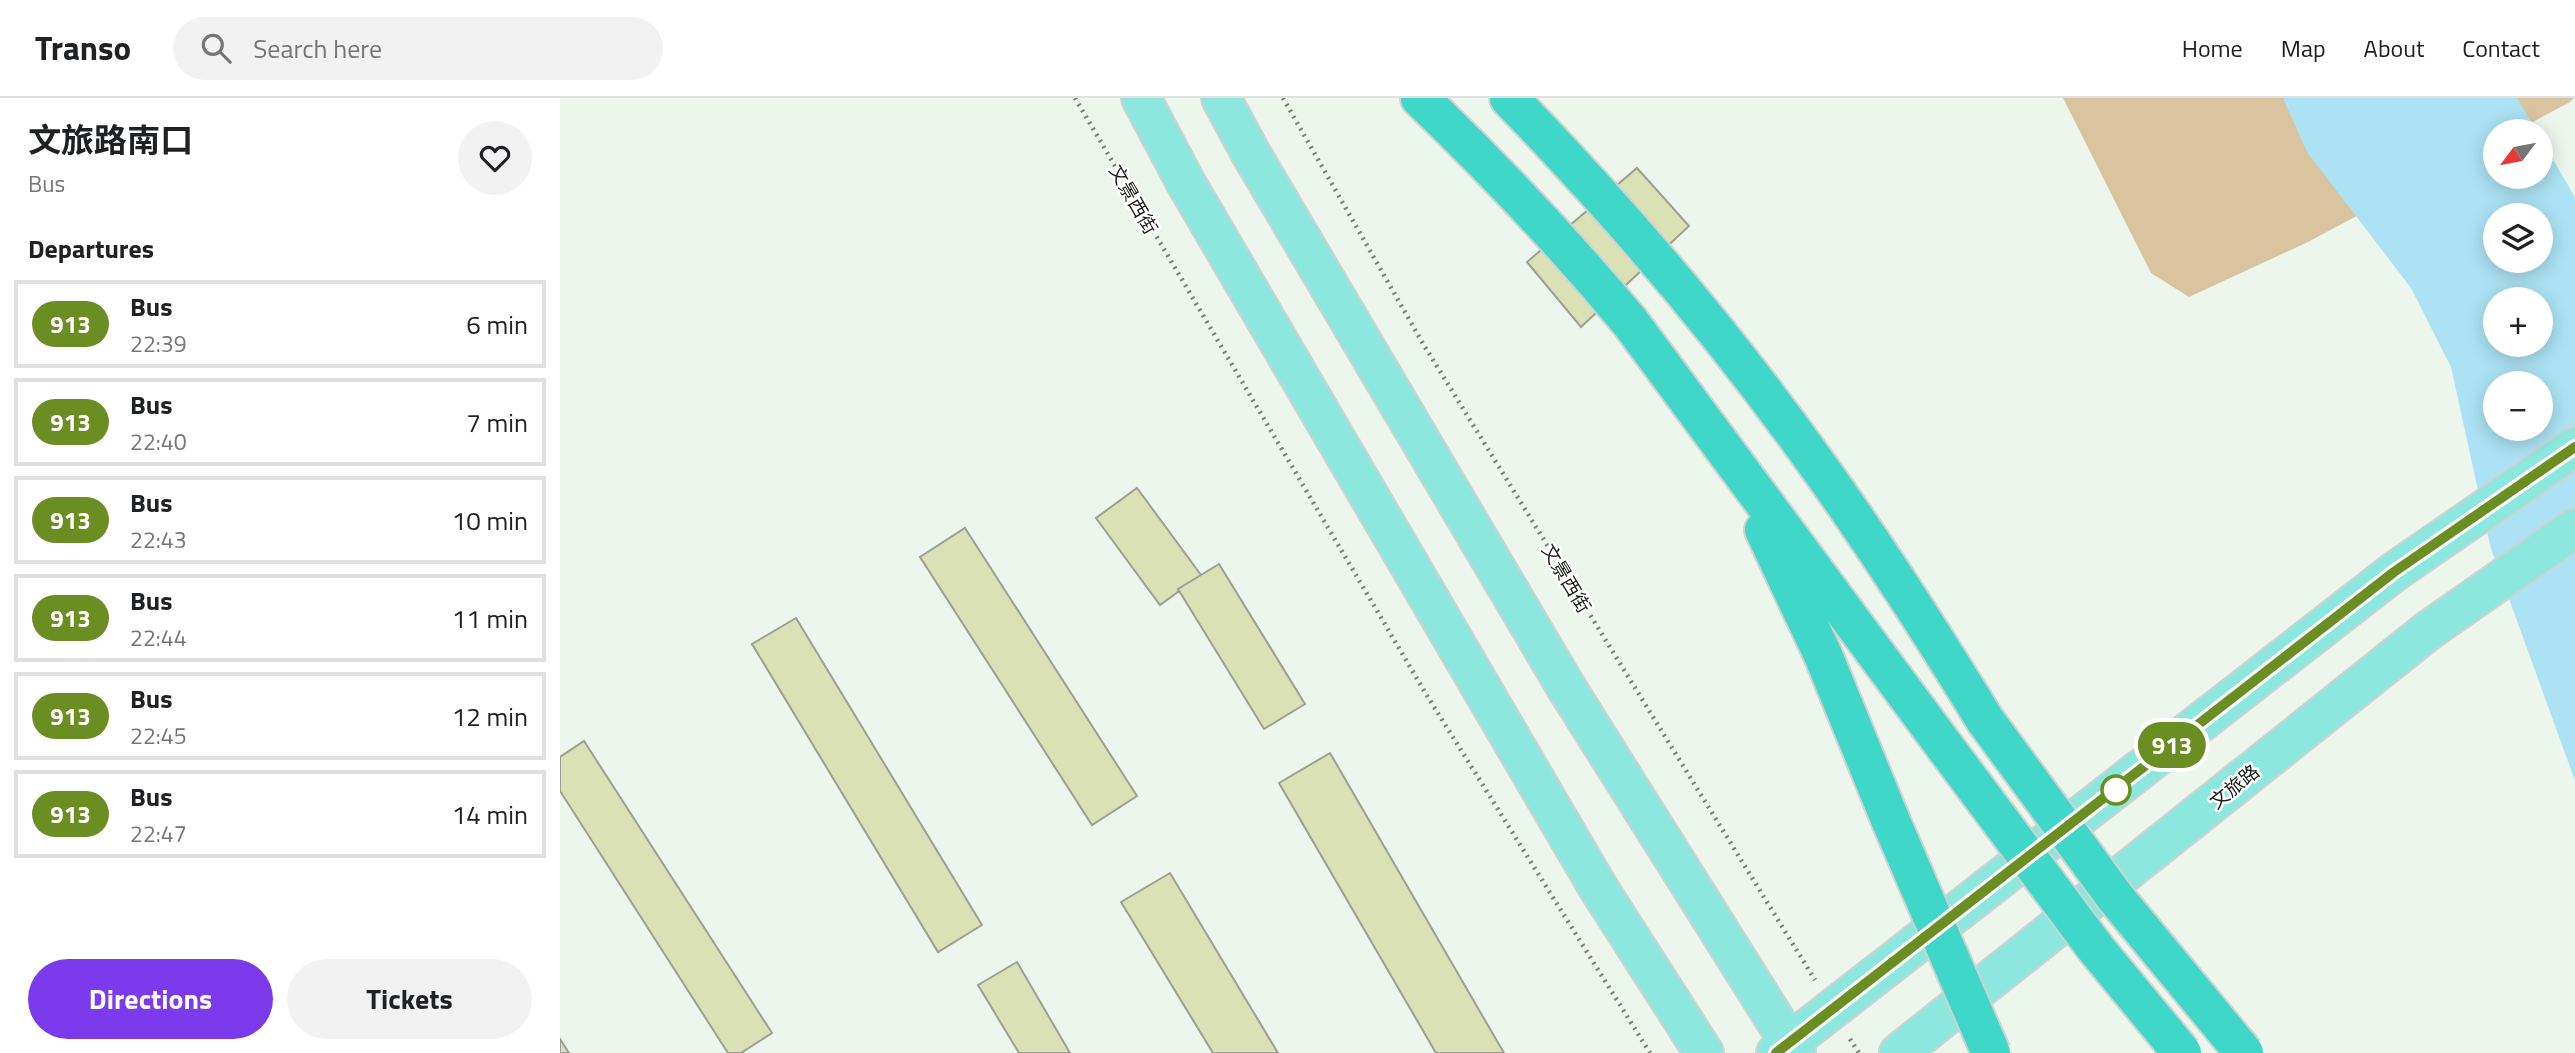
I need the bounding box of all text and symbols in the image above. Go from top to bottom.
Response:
search box [173,17,663,80]
text: Transo [35,23,131,73]
icon: search [197,29,235,67]
text: Search here [253,29,382,68]
text: Home [2182,30,2243,66]
text: Map [2281,30,2326,66]
text: About [2364,30,2424,66]
text: Contact [2462,30,2540,66]
text: 文旅路南口 [28,115,193,165]
north arrow [2483,119,2553,189]
map controls [2483,119,2553,441]
button: heart [458,121,532,195]
street label: 文景西街 [1102,159,1166,239]
text: Bus [28,166,65,201]
button: layers [2483,203,2553,273]
text: Departures [28,229,154,268]
text: Bus [130,287,172,326]
button: + [2483,287,2553,357]
text: 6 min [466,305,528,344]
text: 913 [50,306,91,342]
text: 22:39 [130,326,187,361]
button: − [2483,371,2553,441]
text: Bus [130,385,172,424]
text: 7 min [466,403,528,442]
text: 913 [50,404,91,440]
text: 22:40 [130,424,187,459]
text: Bus [130,483,172,522]
text: 10 min [452,501,528,540]
text: 913 [50,502,91,538]
text: 22:43 [130,522,187,557]
street label: 文景西街 [1535,538,1599,618]
text: Bus [130,581,172,620]
text: 11 min [452,599,528,638]
text: 913 [50,600,91,636]
text: 22:44 [130,620,187,655]
text: Bus [130,679,172,718]
text: 12 min [452,697,528,736]
text: 913 [50,698,91,734]
text: 22:45 [130,718,187,753]
line badge: 913 [2132,722,2212,768]
text: 913 [2152,727,2192,763]
street label: 文旅路 [2203,757,2265,815]
unlabelled marker [2101,775,2131,805]
text: Bus [130,777,172,816]
text: 14 min [452,795,528,834]
text: 913 [50,796,91,832]
text: 22:47 [130,816,187,851]
button: Directions [28,959,273,1039]
button: Tickets [287,959,532,1039]

